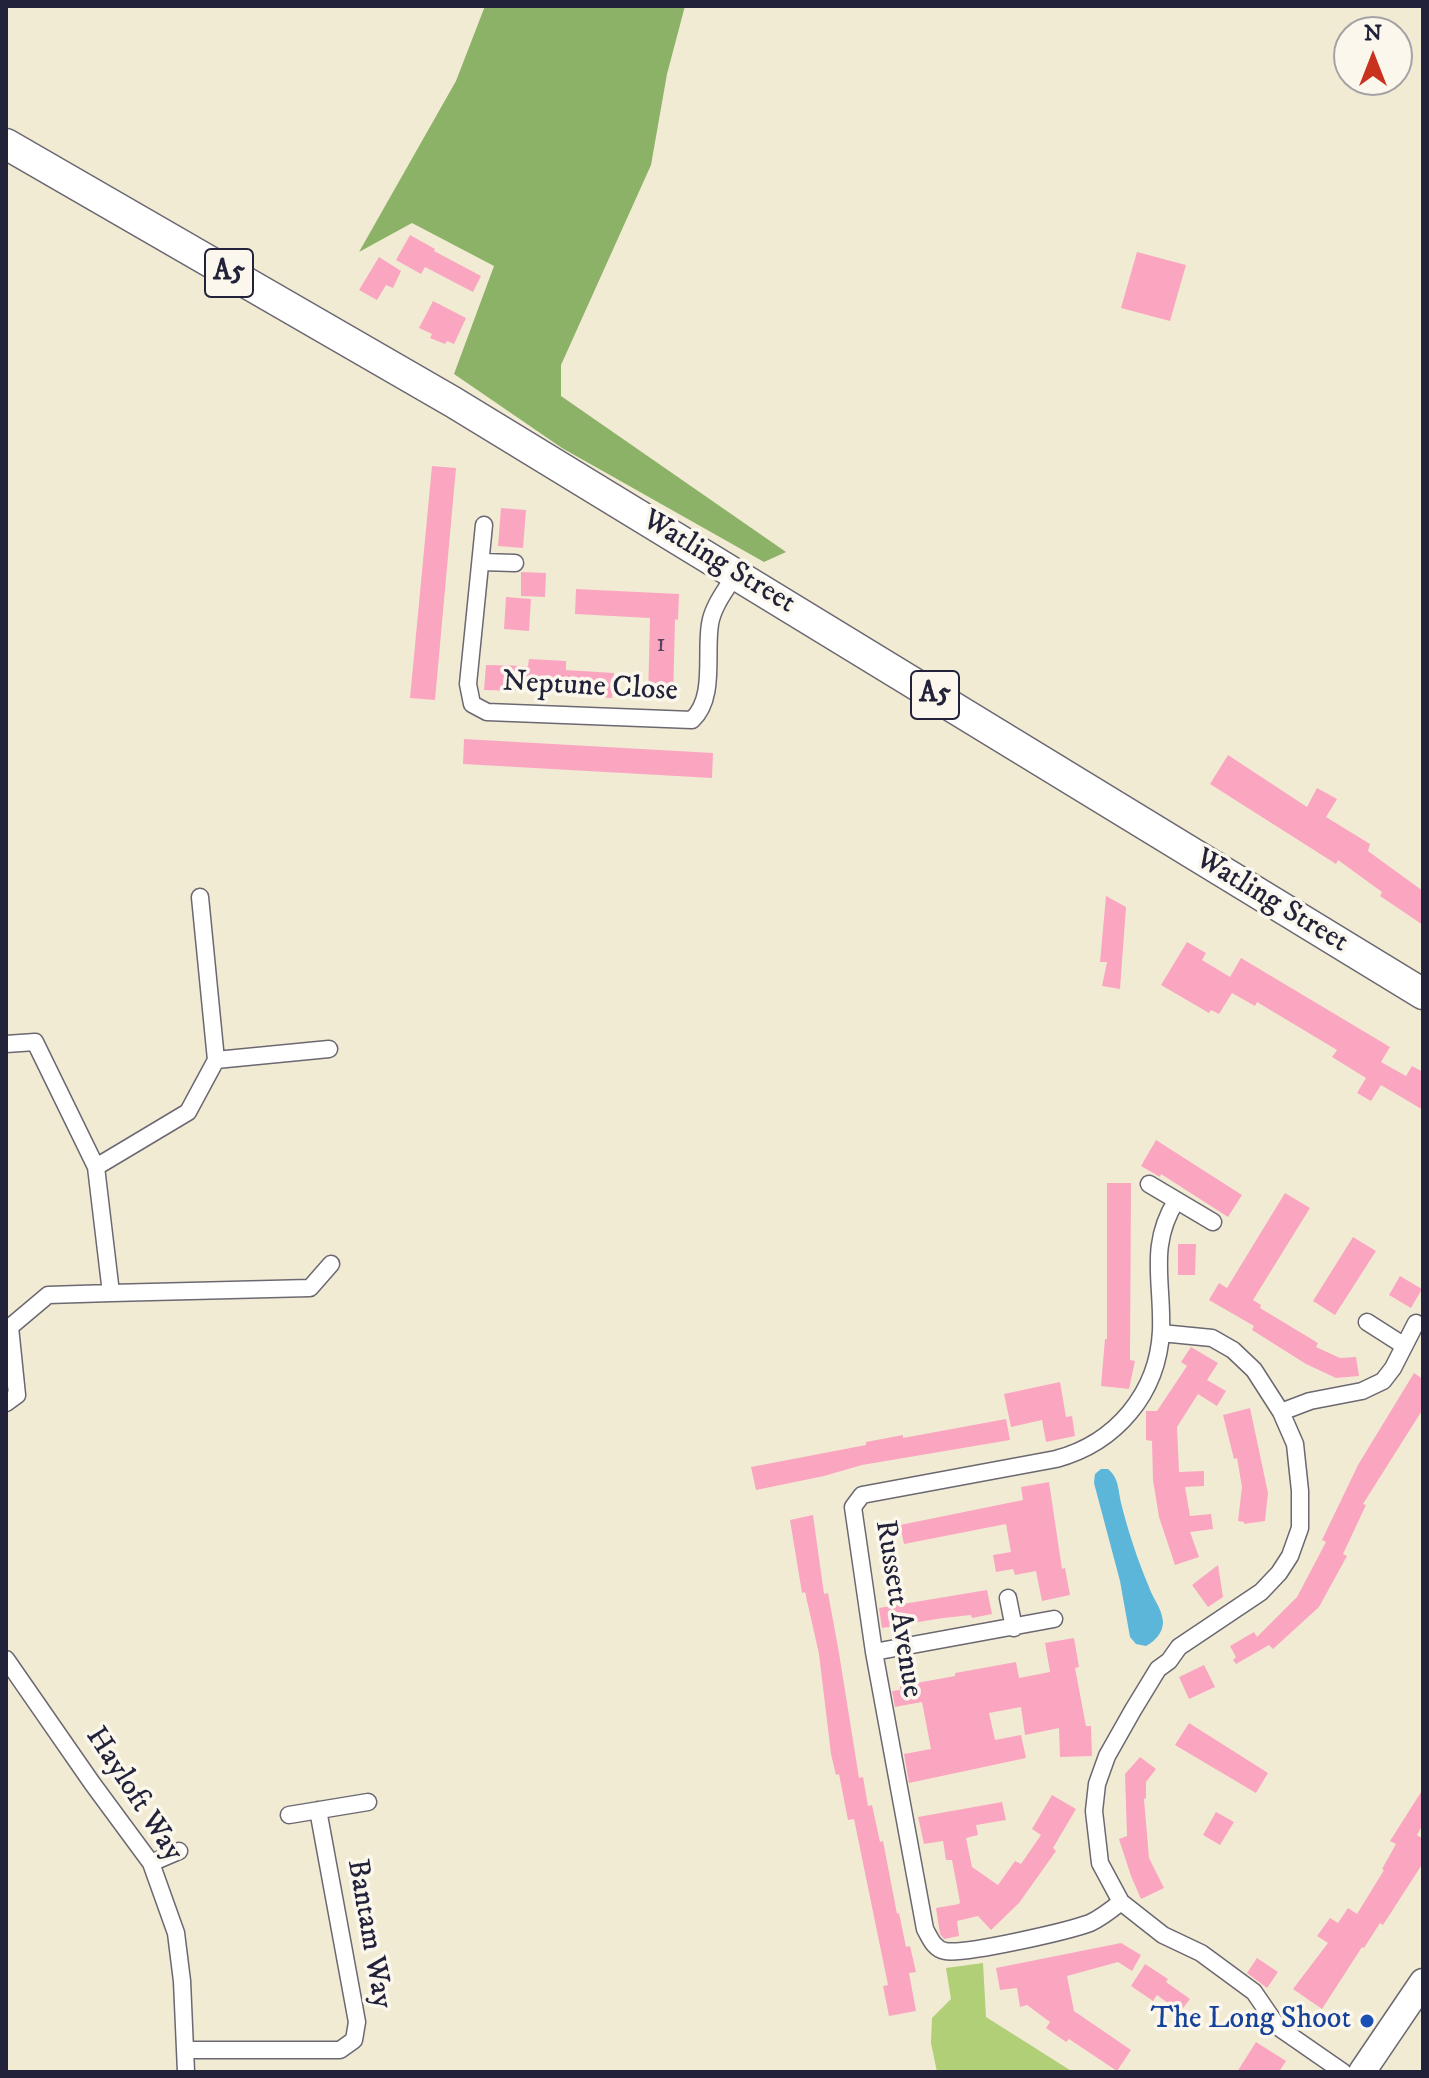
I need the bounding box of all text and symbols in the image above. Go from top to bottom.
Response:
north arrow [1333,16,1413,96]
text: N [1364,20,1382,47]
road number: A5 [205,249,253,297]
street label: Watling Street [635,503,801,623]
house number: 1 [656,630,666,662]
street label: Neptune Close [501,665,679,711]
road number: A5 [911,671,959,719]
street label: Watling Street [1188,842,1354,962]
street label: Russett Avenue [865,1518,929,1700]
street label: Hayloft Way [76,1721,190,1869]
street label: Bantam Way [337,1856,399,2012]
place label: The Long Shoot [1151,2003,1351,2039]
marker: The Long Shoot [1358,2012,1376,2030]

